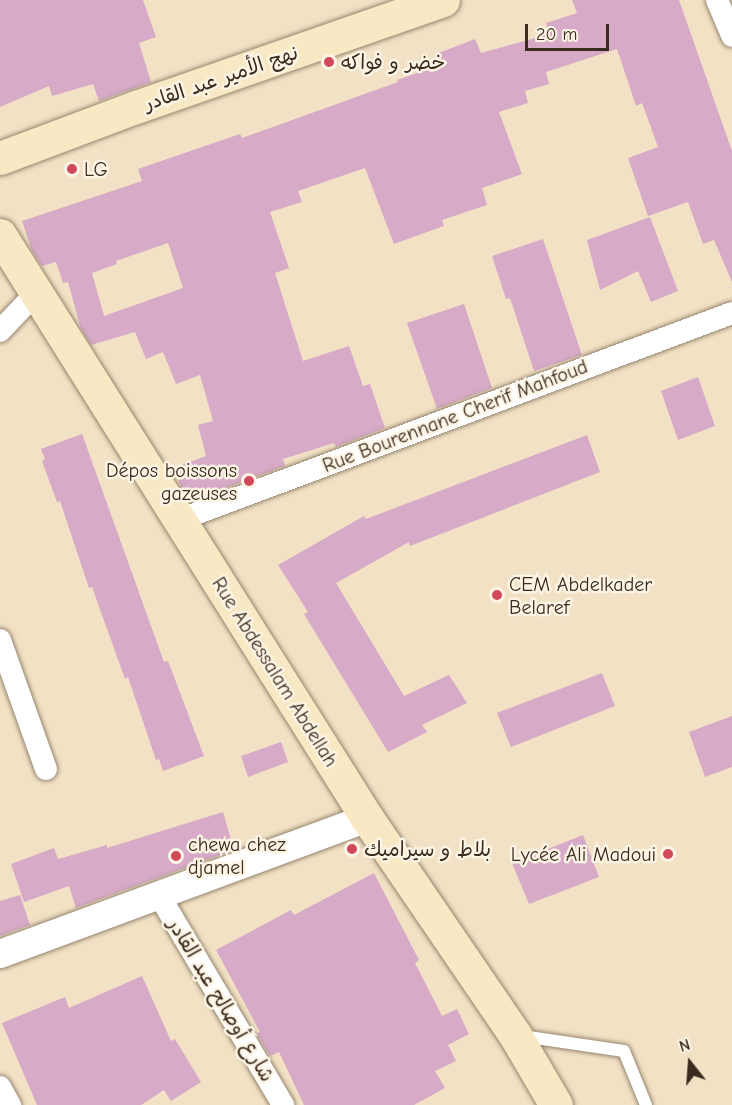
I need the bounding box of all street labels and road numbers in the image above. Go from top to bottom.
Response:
street label: نهج الأمير عبد القادر [141,40,301,116]
street label: Rue Bourennane Cherif Mahfoud [319,354,591,478]
street label: Rue Abdessalam Abdellah [207,573,343,771]
street label: شارع أوصالح عبد القادر [163,914,279,1086]

